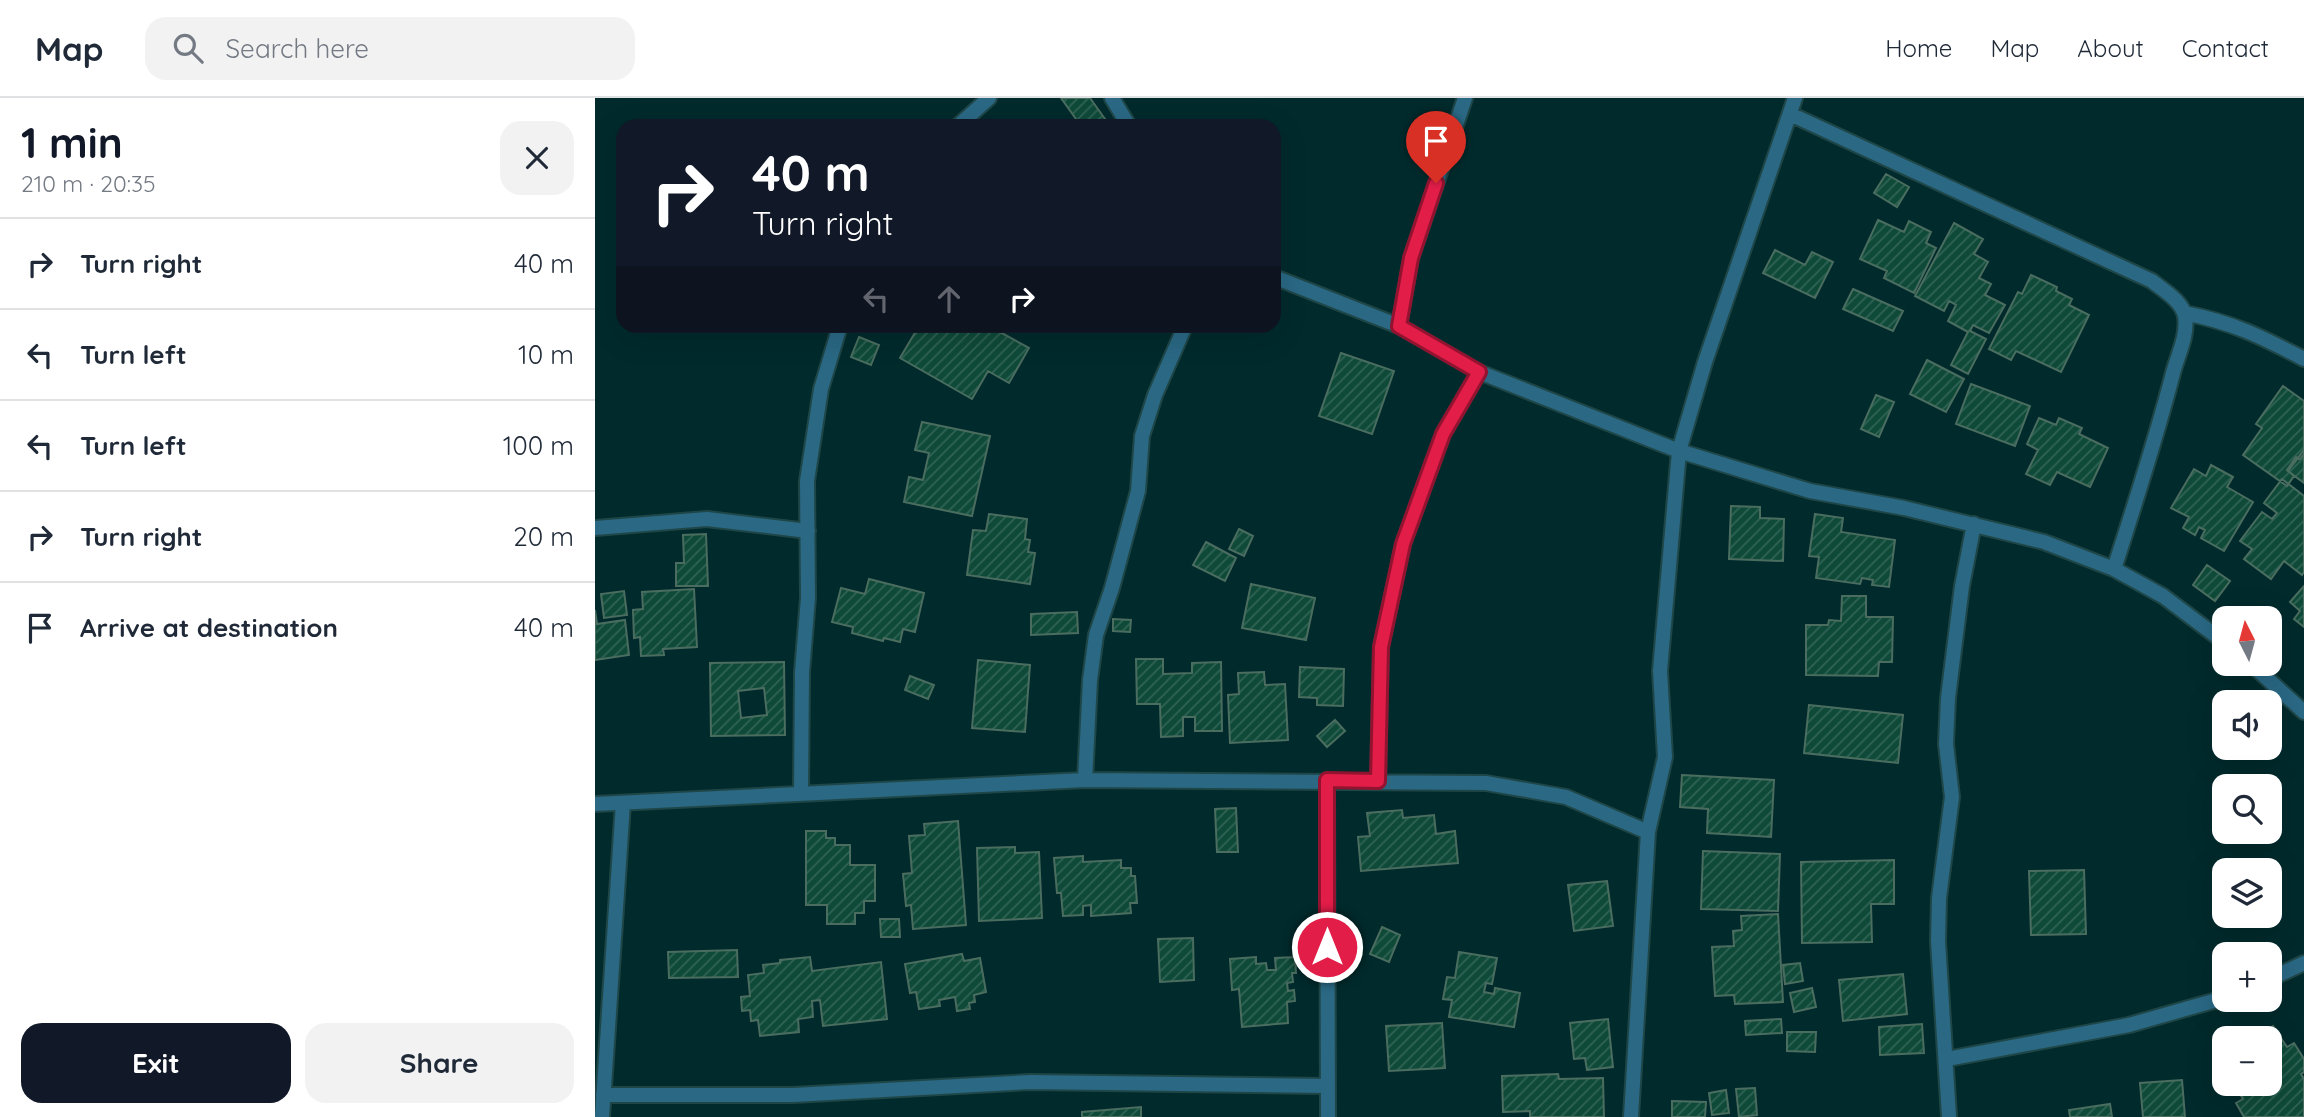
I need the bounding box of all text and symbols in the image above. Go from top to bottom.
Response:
search box [145,17,635,80]
text: Map [35,28,103,69]
icon: search [169,29,207,67]
text: Search here [225,32,369,65]
text: Home [1885,33,1952,63]
text: Map [1990,33,2039,63]
text: About [2077,33,2144,63]
text: Contact [2182,33,2269,63]
pin [1406,111,1466,183]
text: 1 min [21,116,123,169]
button: close [500,121,574,195]
icon: arrive [1417,122,1455,160]
text: 40 m [752,142,870,203]
icon: right [637,147,728,238]
text: 210 m · 20:35 [21,169,156,198]
text: Turn right [752,203,893,243]
icon: right [21,245,59,283]
text: Turn right [80,247,202,280]
text: 40 m [514,247,574,280]
icon: left [857,280,895,318]
icon: ahead [930,280,968,318]
icon: right [1003,280,1041,318]
icon: left [21,336,59,374]
text: Turn left [80,338,187,371]
text: 10 m [518,338,574,371]
icon: left [21,427,59,465]
text: Turn left [80,429,187,462]
text: 100 m [503,429,574,462]
icon: right [21,518,59,556]
text: Turn right [80,520,202,553]
text: 20 m [513,520,574,553]
north arrow [2212,606,2282,676]
map controls [2212,606,2282,1096]
icon: arrive [21,609,59,647]
text: Arrive at destination [80,611,338,644]
text: 40 m [514,611,574,644]
button: sound [2212,690,2282,760]
button: search [2212,774,2282,844]
button: layers [2212,858,2282,928]
position arrow [1290,910,1364,984]
button: + [2212,942,2282,1012]
button: Exit [21,1023,291,1103]
button: Share [305,1023,574,1103]
button: − [2212,1026,2282,1096]

